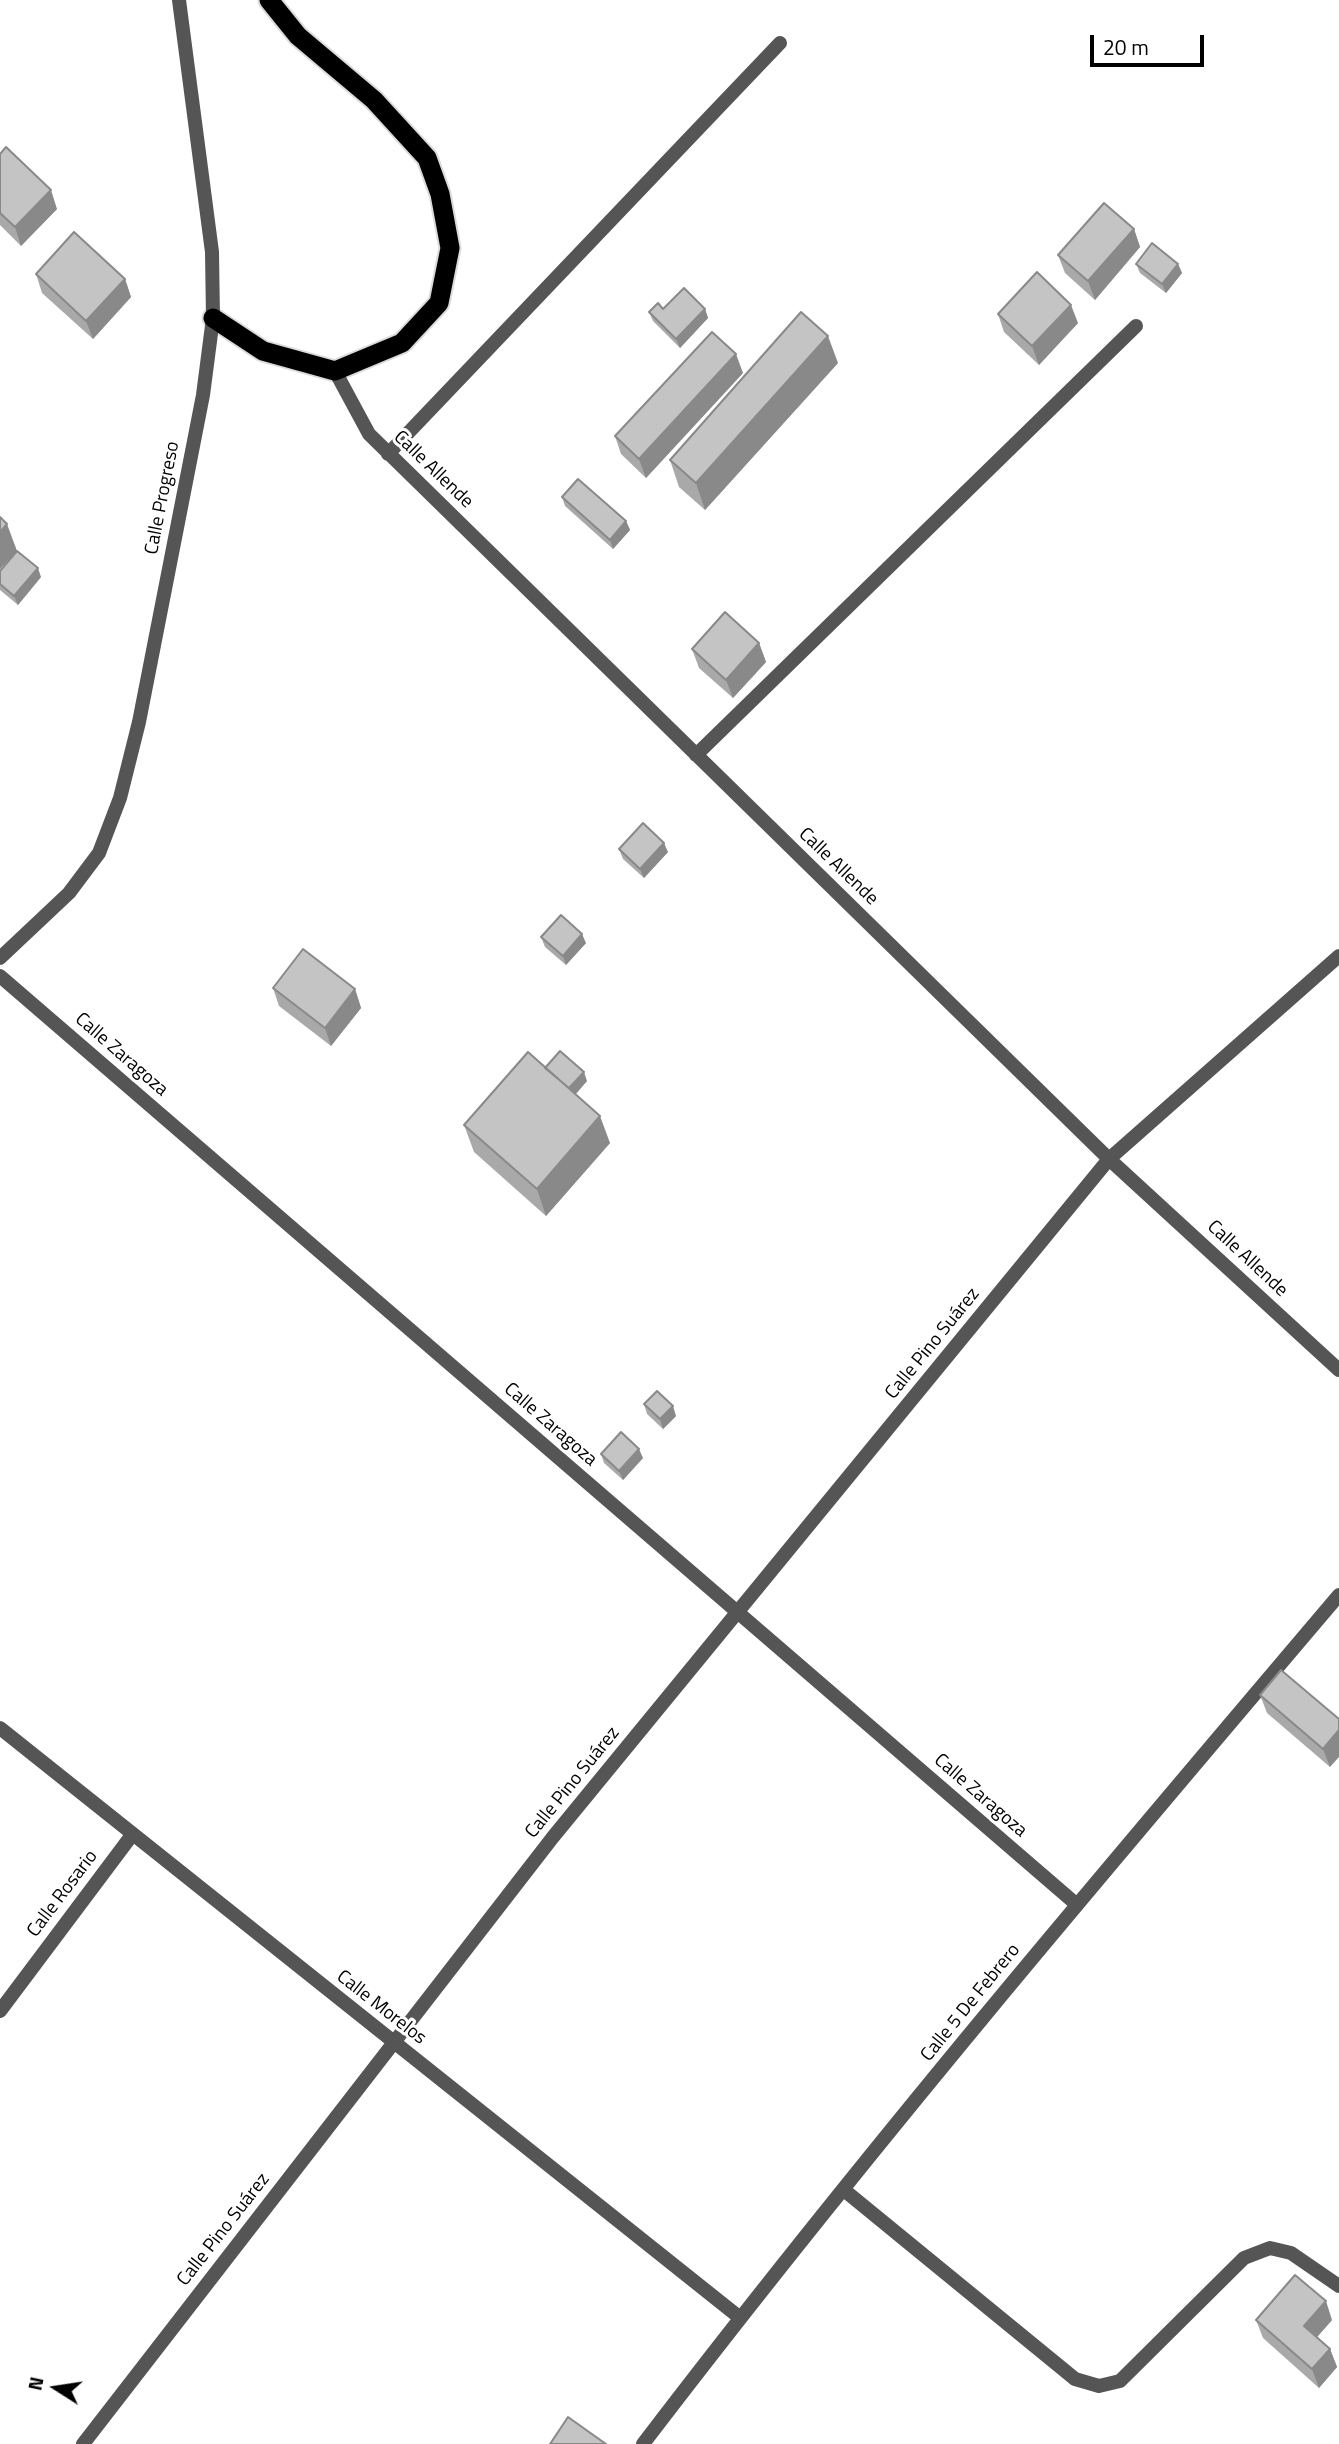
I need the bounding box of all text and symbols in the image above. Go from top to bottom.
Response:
scale bar [1094,21,1208,65]
text: 20 m [1103,31,1149,63]
street label: Calle Allende [388,426,478,514]
street label: Calle Progreso [141,440,185,556]
street label: Calle Allende [793,823,883,911]
street label: Calle Zaragoza [70,1008,172,1102]
street label: Calle Allende [1202,1216,1292,1302]
street label: Calle Pino Suárez [881,1284,985,1404]
street label: Calle Zaragoza [499,1378,601,1472]
street label: Calle Pino Suárez [521,1723,625,1843]
street label: Calle Zaragoza [929,1749,1031,1843]
street label: Calle Rosario [23,1846,103,1942]
street label: Calle 5 De Febrero [917,1940,1025,2066]
street label: Calle Morelos [332,1966,430,2050]
street label: Calle Pino Suárez [173,2169,275,2291]
north arrow [21,2353,91,2423]
text: N [19,2374,51,2393]

